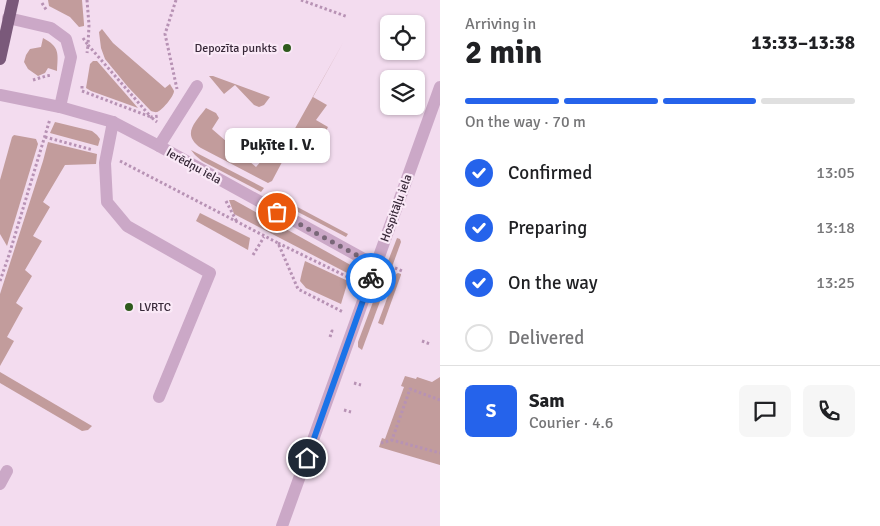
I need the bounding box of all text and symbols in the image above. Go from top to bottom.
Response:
text: Arriving in [465,14,536,34]
map controls [380,15,425,115]
button: locate [380,15,425,60]
text: 13:33–13:38 [751,31,855,55]
text: 2 min [465,33,542,72]
place label: Depozīta punkts [194,41,277,56]
marker: Depozīta punkts [281,42,293,54]
button: layers [380,70,425,115]
text: On the way · 70 m [465,112,586,132]
callout: Puķīte I. V. [224,127,330,162]
text: Puķīte I. V. [240,135,315,155]
street label: Ierēdņu iela [164,145,224,188]
icon: check [465,159,493,187]
text: Confirmed [508,161,592,185]
text: 13:05 [816,163,855,183]
street label: Hospitāļu iela [377,172,416,244]
pin [256,191,298,233]
icon: bag [263,198,291,226]
icon: check [465,214,493,242]
text: Preparing [508,216,587,240]
text: 13:18 [816,218,855,238]
courier [346,253,396,303]
icon: bike [357,264,385,292]
icon: check [465,269,493,297]
text: On the way [508,271,598,295]
text: 13:25 [816,273,855,293]
place label: LVRTC [139,300,171,315]
marker: LVRTC [123,301,135,313]
text: Delivered [508,326,584,350]
button: chat [739,385,791,437]
button: phone [803,385,855,437]
text: Sam [529,389,565,413]
text: S [486,399,496,423]
text: Courier · 4.6 [529,413,613,433]
pin [286,437,328,479]
icon: home [293,444,321,472]

